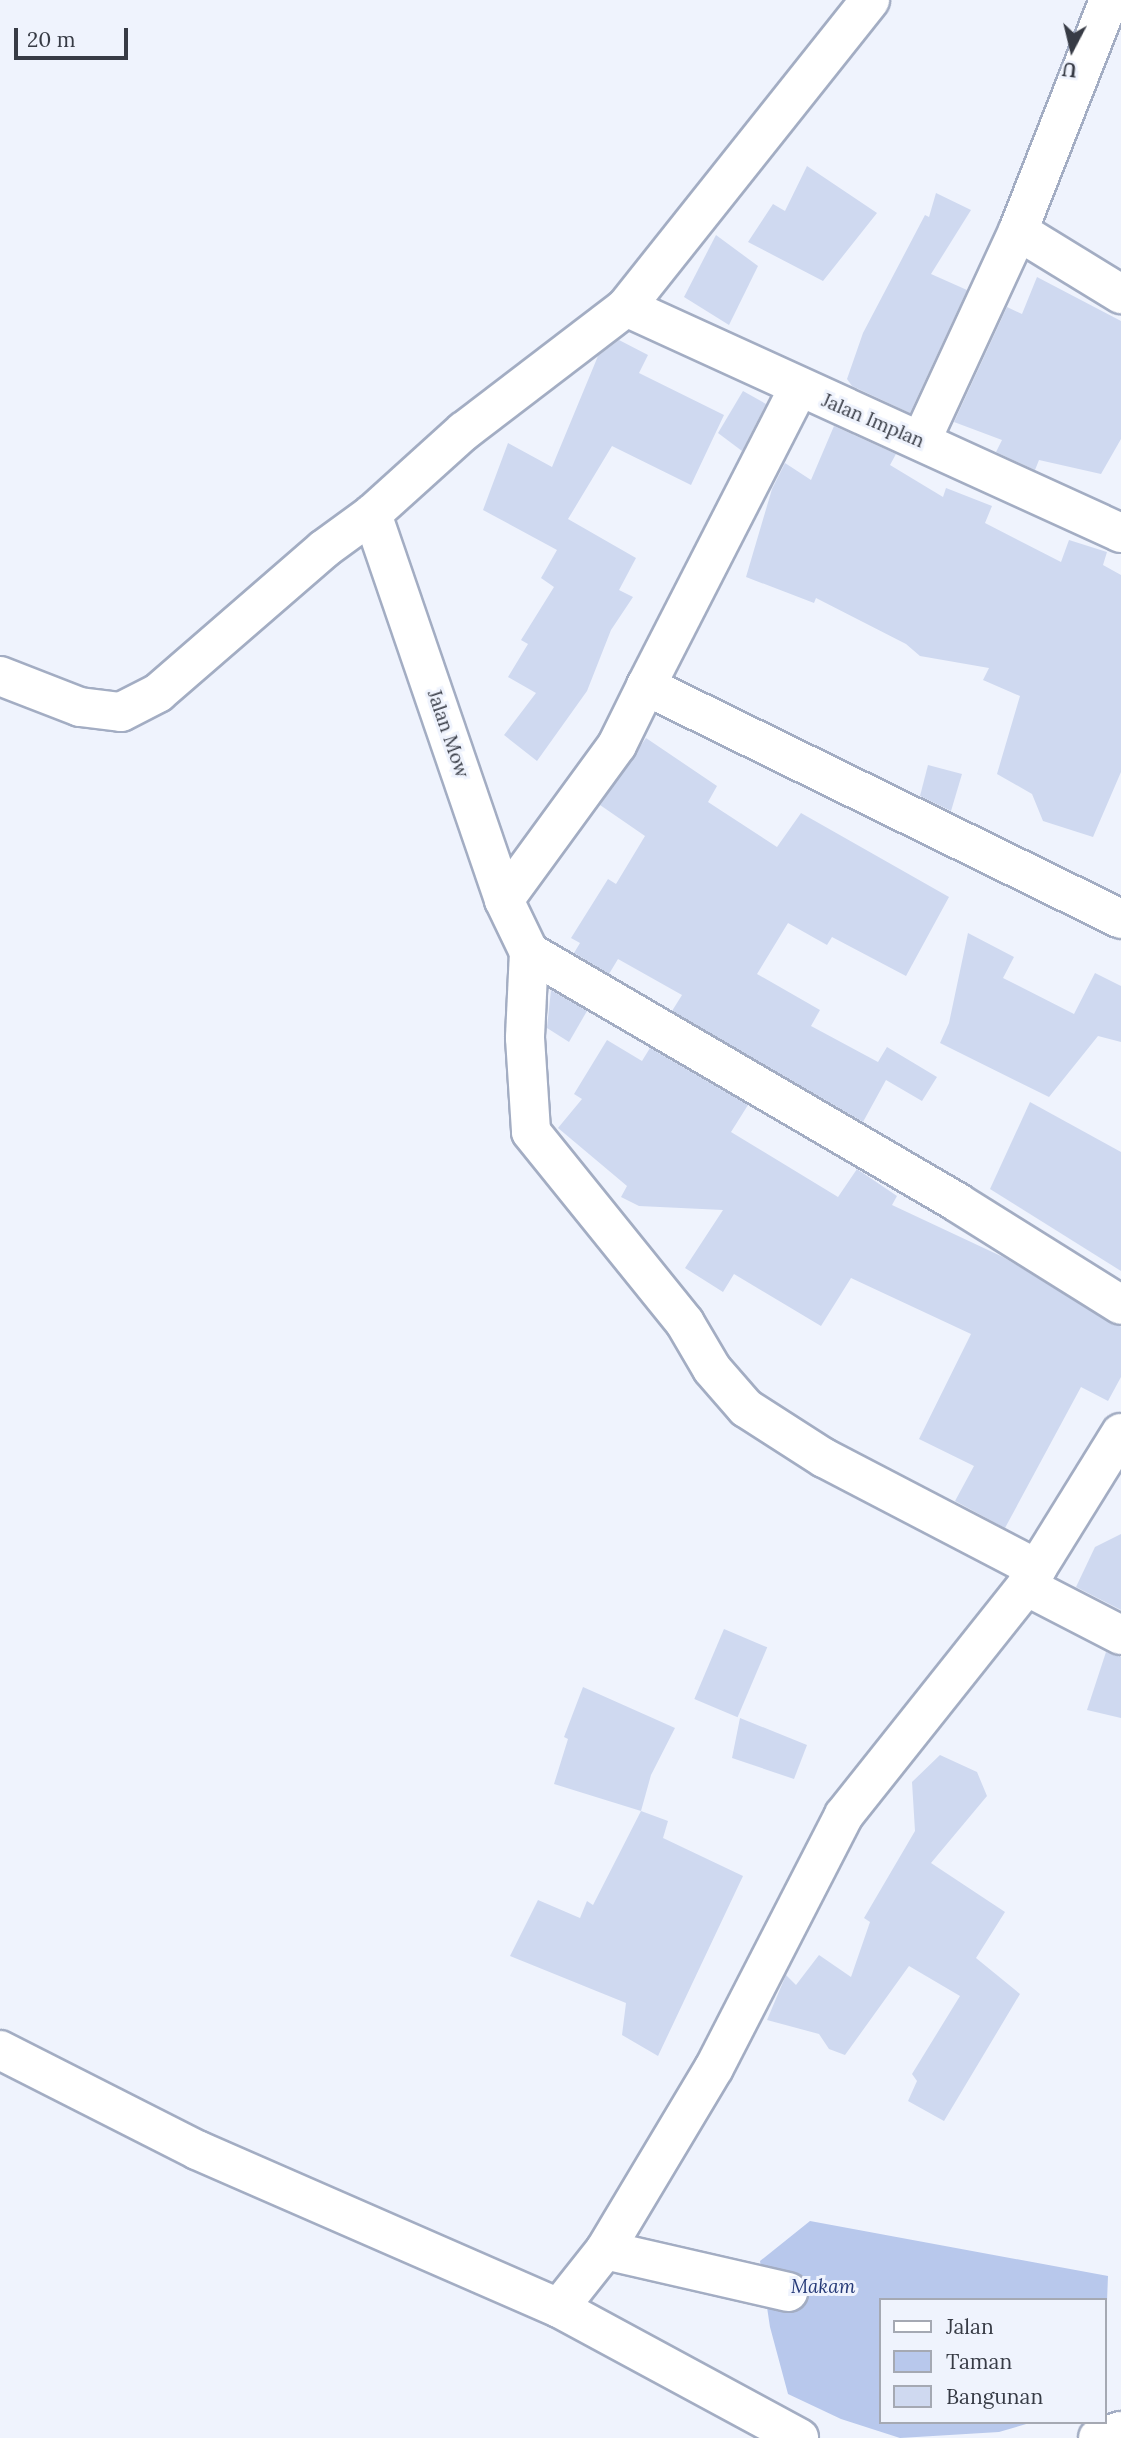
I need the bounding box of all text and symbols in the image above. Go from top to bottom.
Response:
scale bar [18,14,131,58]
north arrow [1037,14,1107,84]
text: 20 m [27,26,76,53]
text: U [1061,57,1078,83]
street label: Jalan Implan [818,389,928,453]
street label: Jalan Mow [422,687,474,781]
park label: Makam [791,2276,855,2298]
legend [880,2298,1107,2424]
text: Jalan [946,2313,994,2340]
text: Taman [946,2348,1012,2375]
text: Bangunan [946,2383,1043,2410]

